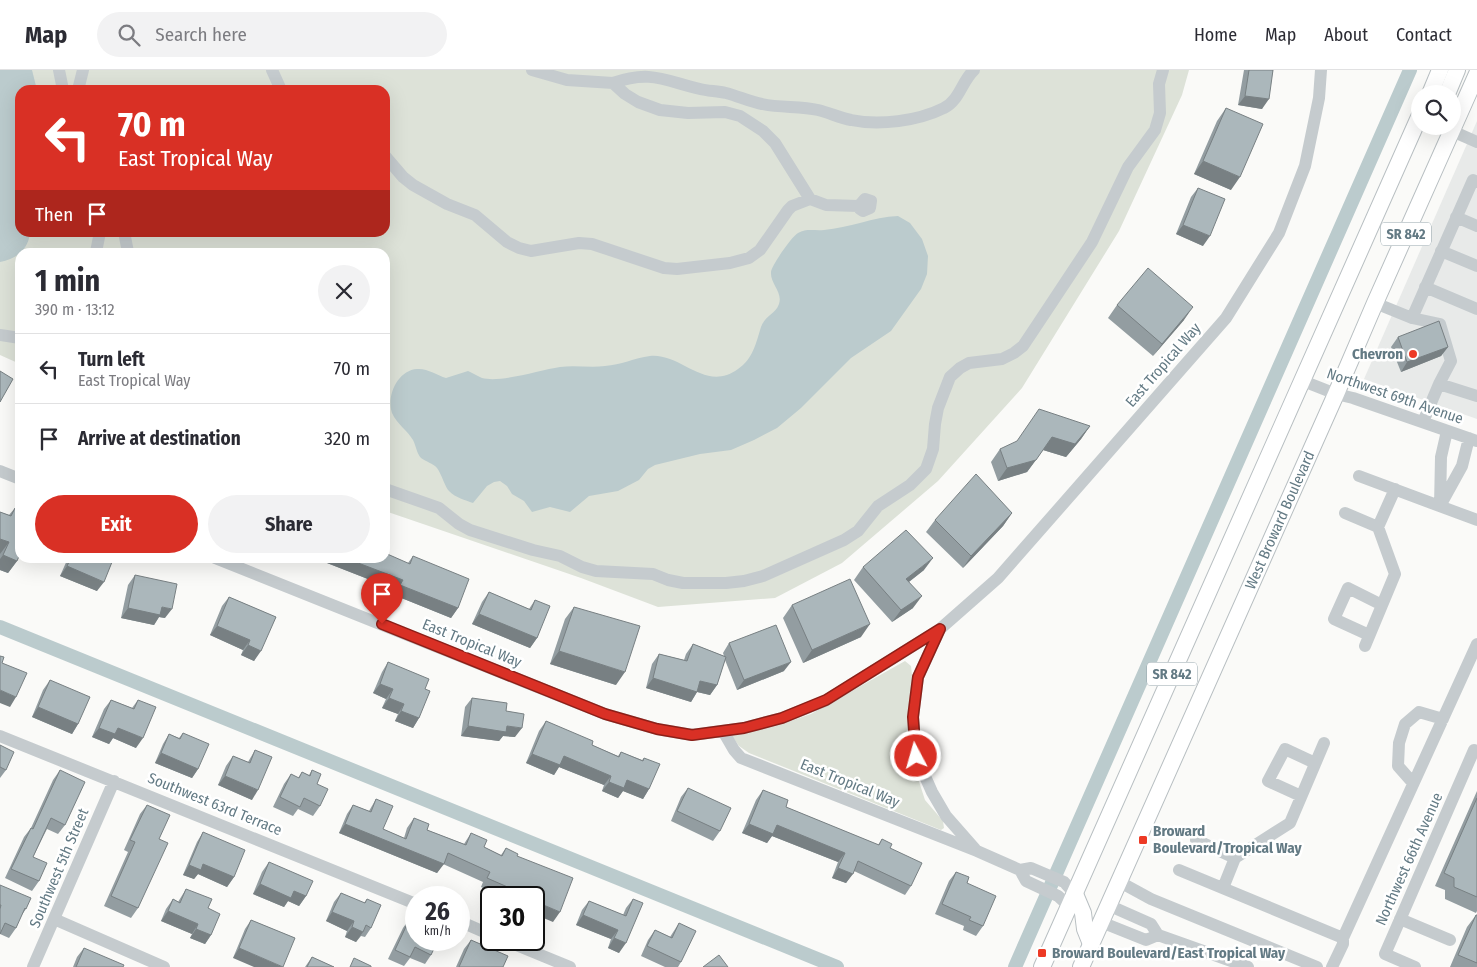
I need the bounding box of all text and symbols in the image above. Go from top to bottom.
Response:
search box [97,12,447,57]
text: Map [25,21,67,49]
icon: search [115,21,143,49]
text: Search here [155,23,247,46]
text: Home [1194,24,1237,46]
text: Map [1265,24,1296,46]
text: About [1324,24,1368,46]
text: Contact [1396,24,1452,46]
map controls [1411,85,1461,135]
button: search [1411,85,1461,135]
text: 70 m [118,103,186,145]
icon: left [35,105,100,170]
text: East Tropical Way [118,145,273,172]
icon: arrive [83,200,111,228]
text: Then [35,203,73,226]
road number: SR 842 [1381,222,1431,245]
text: 1 min [35,263,100,299]
button: close [318,265,370,317]
text: 390 m · 13:12 [35,300,115,319]
street label: East Tropical Way [1122,319,1205,411]
place label: Chevron [1352,345,1403,363]
text: Turn left [78,348,145,371]
marker: Chevron [1407,348,1419,360]
icon: left [35,355,63,383]
text: 70 m [334,357,370,380]
street label: Northwest 69th Avenue [1324,364,1466,428]
text: East Tropical Way [78,371,190,390]
icon: arrive [35,425,63,453]
text: Arrive at destination [78,427,241,450]
text: 320 m [324,427,370,450]
street label: West Broward Boulevard [1241,448,1318,592]
button: Exit [35,495,198,553]
button: Share [208,495,370,553]
pin [361,573,403,624]
icon: arrive [368,580,396,608]
street label: East Tropical Way [420,615,525,671]
road number: SR 842 [1147,662,1197,686]
position arrow [889,729,941,781]
street label: East Tropical Way [798,755,903,811]
street label: Southwest 63rd Terrace [145,769,285,839]
street label: Northwest 66th Avenue [1372,790,1446,928]
street label: Southwest 5th Street [26,805,92,930]
place label: Broward Boulevard/Tropical Way [1153,822,1302,857]
marker: Broward Boulevard/Tropical Way [1137,834,1149,846]
speed limit sign: 30 [480,886,545,951]
text: 26 [425,897,450,927]
text: km/h [424,924,451,938]
place label: Broward Boulevard/East Tropical Way [1052,944,1286,962]
marker: Broward Boulevard/East Tropical Way [1036,947,1048,959]

